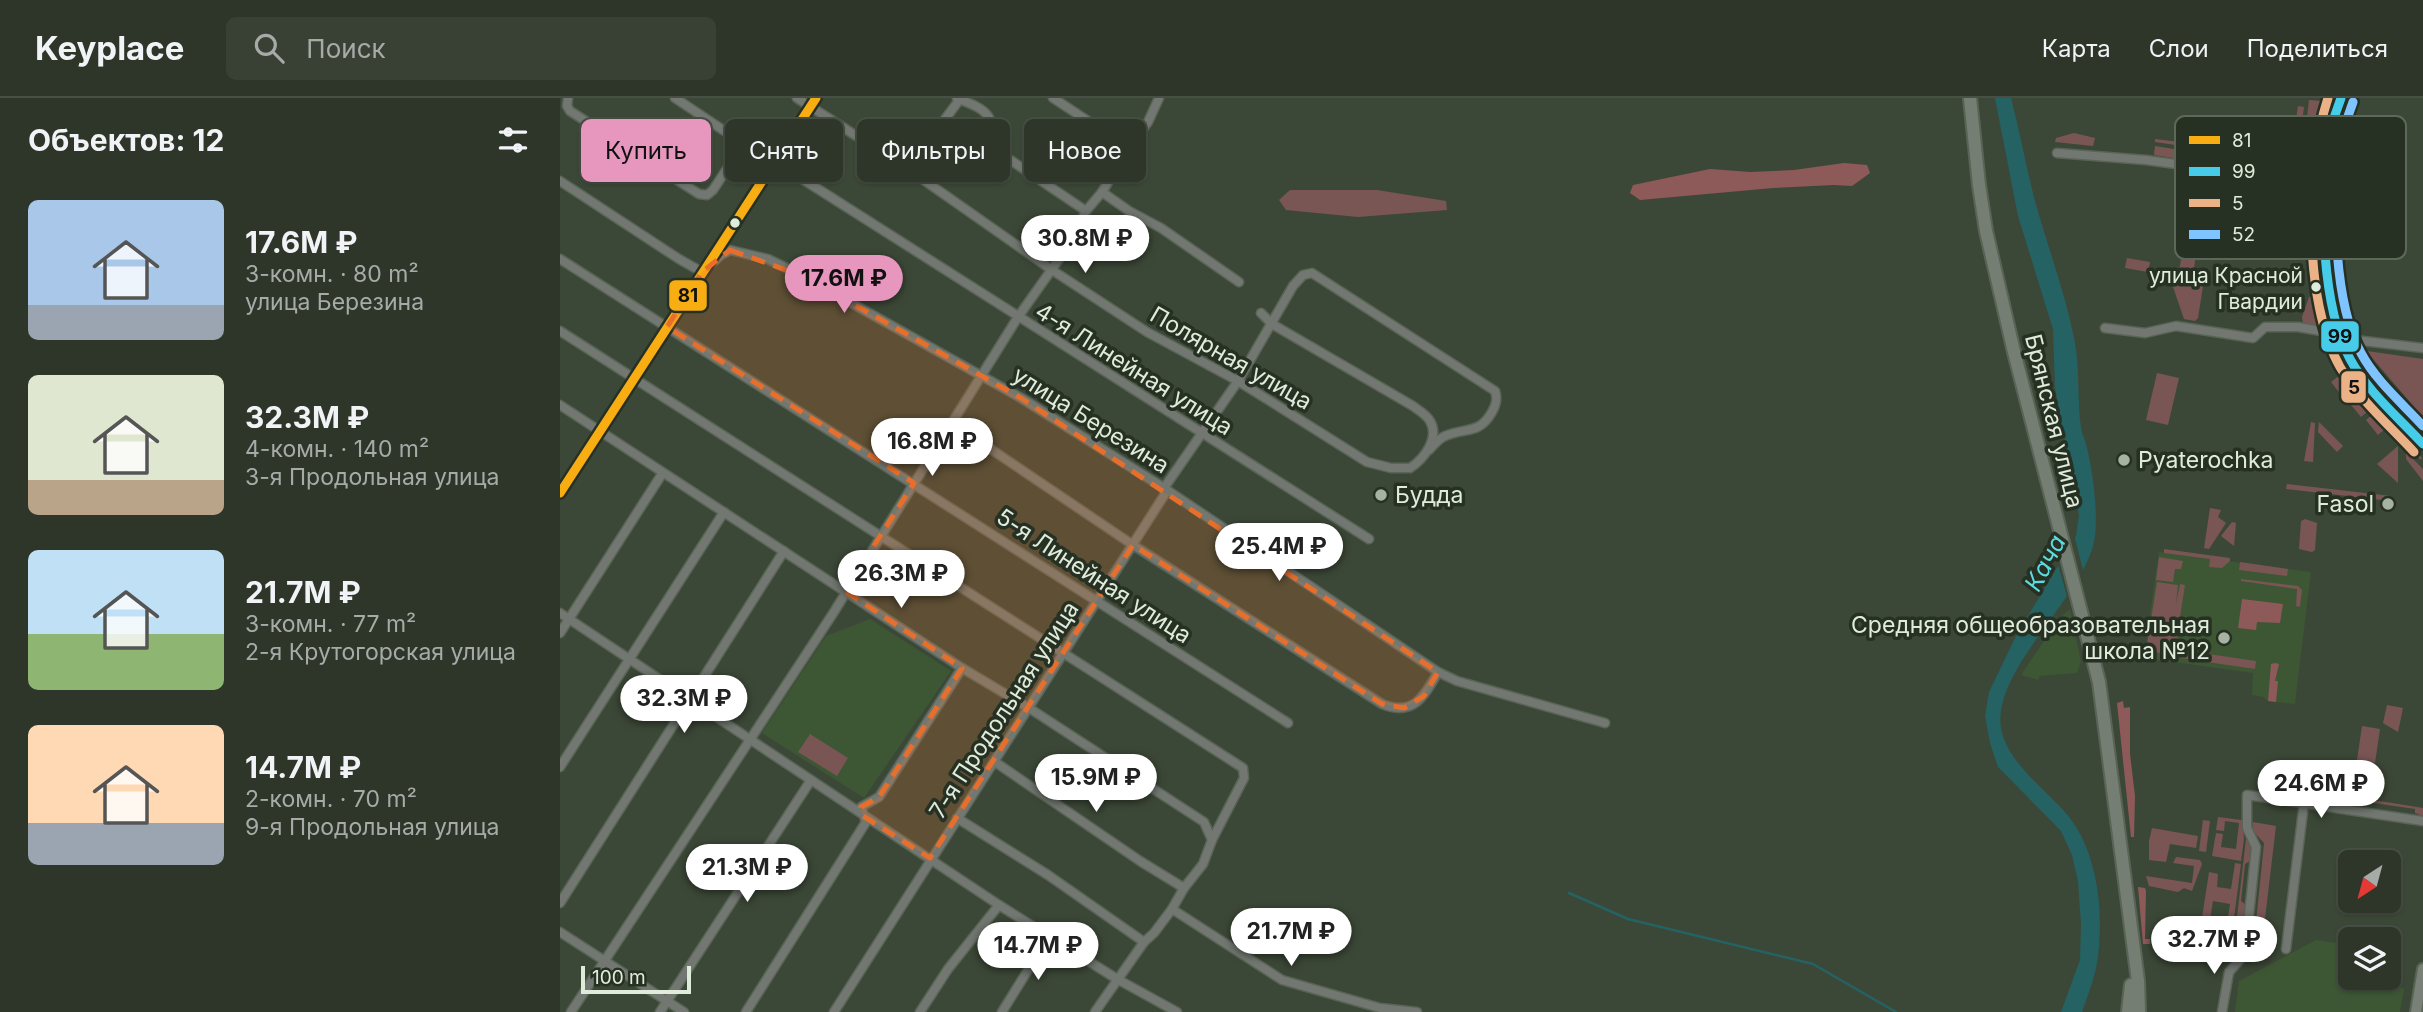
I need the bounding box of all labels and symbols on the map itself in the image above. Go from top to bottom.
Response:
legend [2175,116,2406,259]
text: 81 [2232,129,2251,152]
text: 99 [2232,160,2256,183]
text: 5 [2232,192,2244,215]
unlabelled marker [728,216,742,230]
pin: 30.8M ₽ [1020,216,1150,275]
text: 52 [2232,223,2255,246]
pin: 17.6M ₽ [779,256,909,315]
place label: улица Красной Гвардии [2149,263,2303,314]
line badge: 81 [668,279,708,312]
marker: улица Красной Гвардии [2309,280,2323,294]
text: 81 [678,284,698,307]
street label: 4-я Линейная улица [1030,297,1238,441]
street label: Полярная улица [1145,300,1317,416]
line badge: 99 [2320,320,2360,353]
text: 99 [2328,325,2352,348]
street label: Брянская улица [2019,331,2089,511]
street label: улица Березина [1008,361,1174,479]
line badge: 5 [2340,370,2367,404]
text: 5 [2348,376,2360,399]
pin: 16.8M ₽ [867,418,997,478]
place label: Pyaterochka [2138,446,2273,474]
marker: Pyaterochka [2116,452,2132,468]
place label: Будда [1395,481,1464,509]
marker: Будда [1373,487,1389,503]
place label: Fasol [2317,490,2374,518]
marker: Fasol [2380,496,2396,512]
street label: 5-я Линейная улица [991,503,1197,649]
pin: 25.4M ₽ [1214,524,1344,583]
water label: Кача [2018,530,2072,596]
pin: 26.3M ₽ [836,550,966,610]
street label: 7-я Продольная улица [923,596,1085,824]
place label: Средняя общеобразовательная школа №12 [1851,611,2210,665]
marker: Средняя общеобразовательная школа №12 [2216,630,2232,646]
pin: 32.3M ₽ [619,676,749,735]
pin: 15.9M ₽ [1031,754,1161,814]
pin: 24.6M ₽ [2256,760,2386,820]
pin: 21.3M ₽ [682,844,812,904]
north arrow [2338,850,2401,914]
pin: 21.7M ₽ [1226,908,1356,968]
pin: 32.7M ₽ [2149,916,2279,976]
pin: 14.7M ₽ [973,922,1103,982]
scale bar [581,963,691,995]

